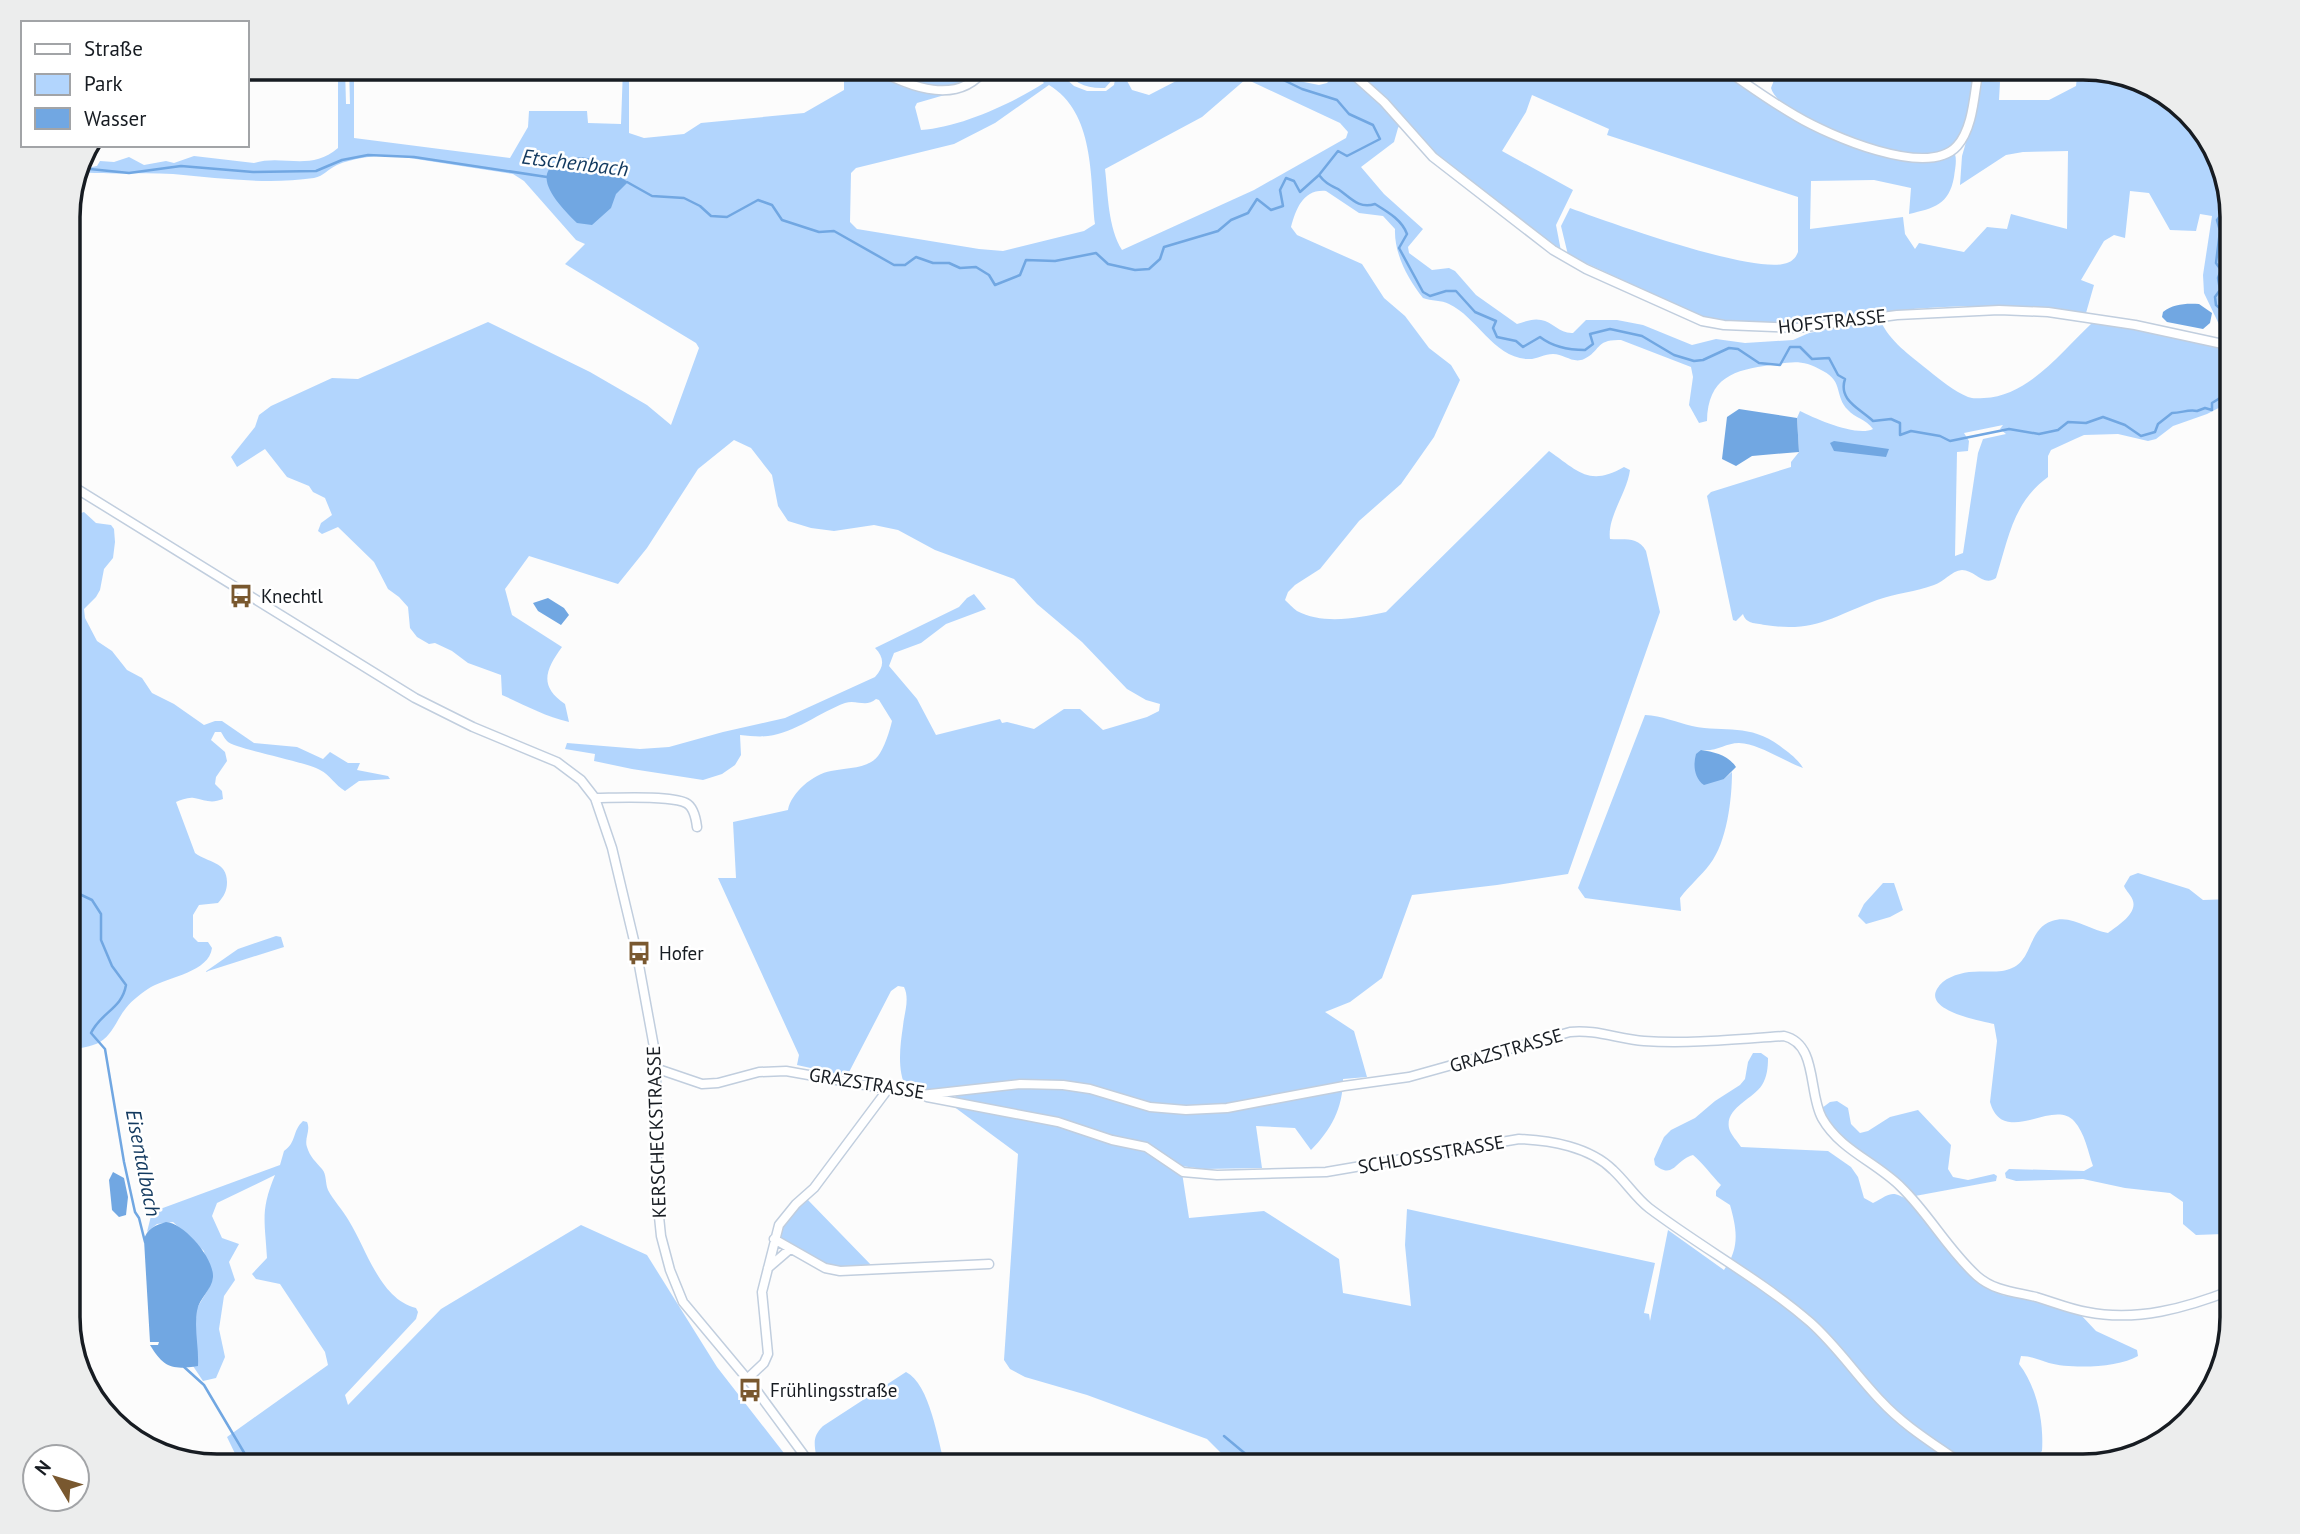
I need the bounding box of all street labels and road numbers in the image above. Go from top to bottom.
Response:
street label: HOFSTRASSE [1777,303,1887,339]
street label: GRAZSTRASSE [1447,1022,1565,1078]
street label: KERSCHECKSTRASSE [641,1045,671,1219]
street label: GRAZSTRASSE [808,1062,926,1104]
street label: SCHLOSSSTRASSE [1356,1129,1506,1179]

